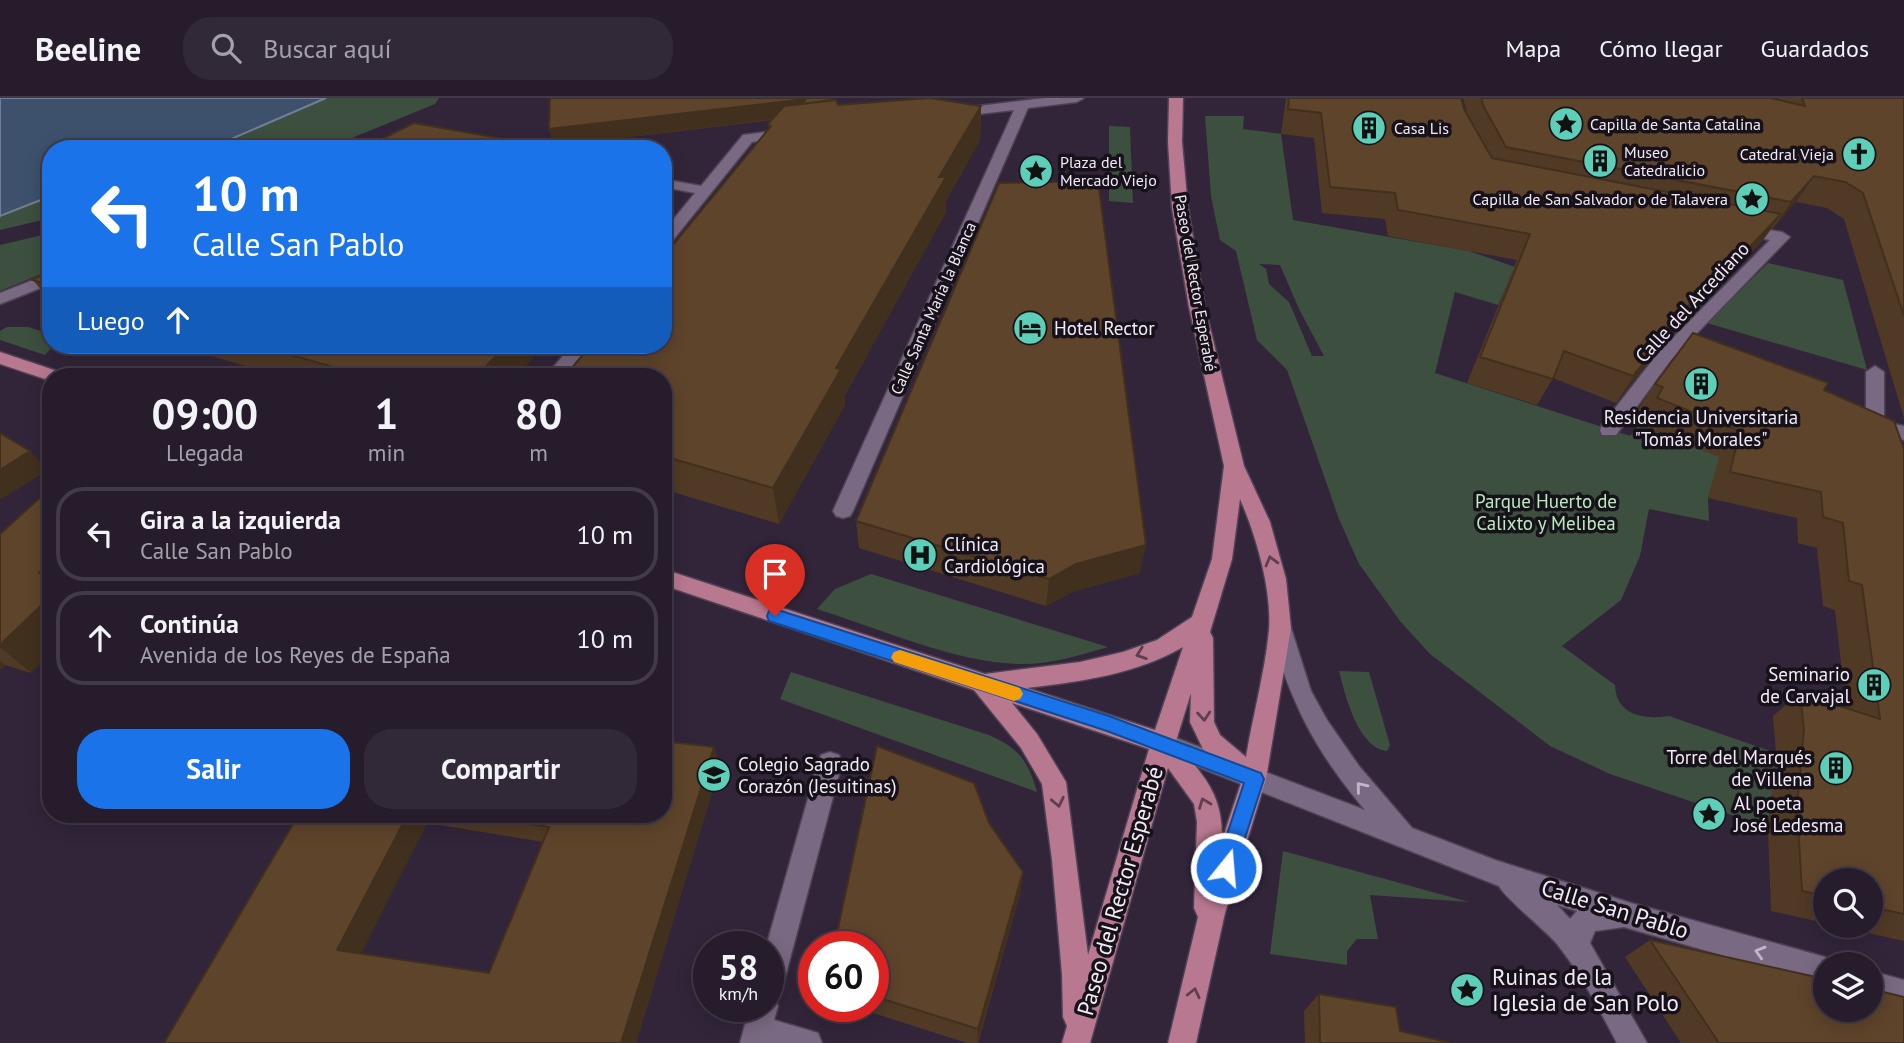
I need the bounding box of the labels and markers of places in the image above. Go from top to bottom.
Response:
place icon: Capilla de Santa Catalina [1547,105,1585,143]
building icon: Casa Lis [1350,109,1388,147]
place label: Capilla de Santa Catalina [1590,114,1761,134]
place label: Casa Lis [1394,118,1449,138]
church icon: Catedral Vieja [1840,135,1878,173]
building icon: Museo Catedralicio [1581,142,1619,180]
place label: Museo Catedralicio [1624,142,1705,180]
place label: Catedral Vieja [1740,144,1834,164]
place icon: Plaza del Mercado Viejo [1017,152,1055,190]
place label: Plaza del Mercado Viejo [1060,152,1157,190]
place icon: Capilla de San Salvador o de Talavera [1733,180,1771,218]
place label: Capilla de San Salvador o de Talavera [1472,189,1728,209]
hotel icon: Hotel Rector [1011,309,1049,347]
place label: Hotel Rector [1054,316,1155,340]
building icon: Residencia Universitaria "Tomás Morales" [1682,365,1720,403]
place label: Residencia Universitaria "Tomás Morales" [1604,405,1798,451]
place label: Clínica Cardiológica [944,532,1045,578]
hospital icon: Clínica Cardiológica [901,536,939,574]
pin [745,544,805,616]
place label: Seminario de Carvajal [1760,662,1850,708]
building icon: Seminario de Carvajal [1855,666,1893,704]
place label: Torre del Marqués de Villena [1667,745,1812,791]
building icon: Torre del Marqués de Villena [1817,749,1855,787]
place label: Colegio Sagrado Corazón (Jesuitinas) [738,752,897,798]
school or university icon: Colegio Sagrado Corazón (Jesuitinas) [695,756,733,794]
place label: Al poeta José Ledesma [1733,791,1844,837]
place icon: Al poeta José Ledesma [1690,795,1728,833]
place label: Ruinas de la Iglesia de San Polo [1492,962,1679,1017]
place icon: Ruinas de la Iglesia de San Polo [1448,971,1486,1009]

